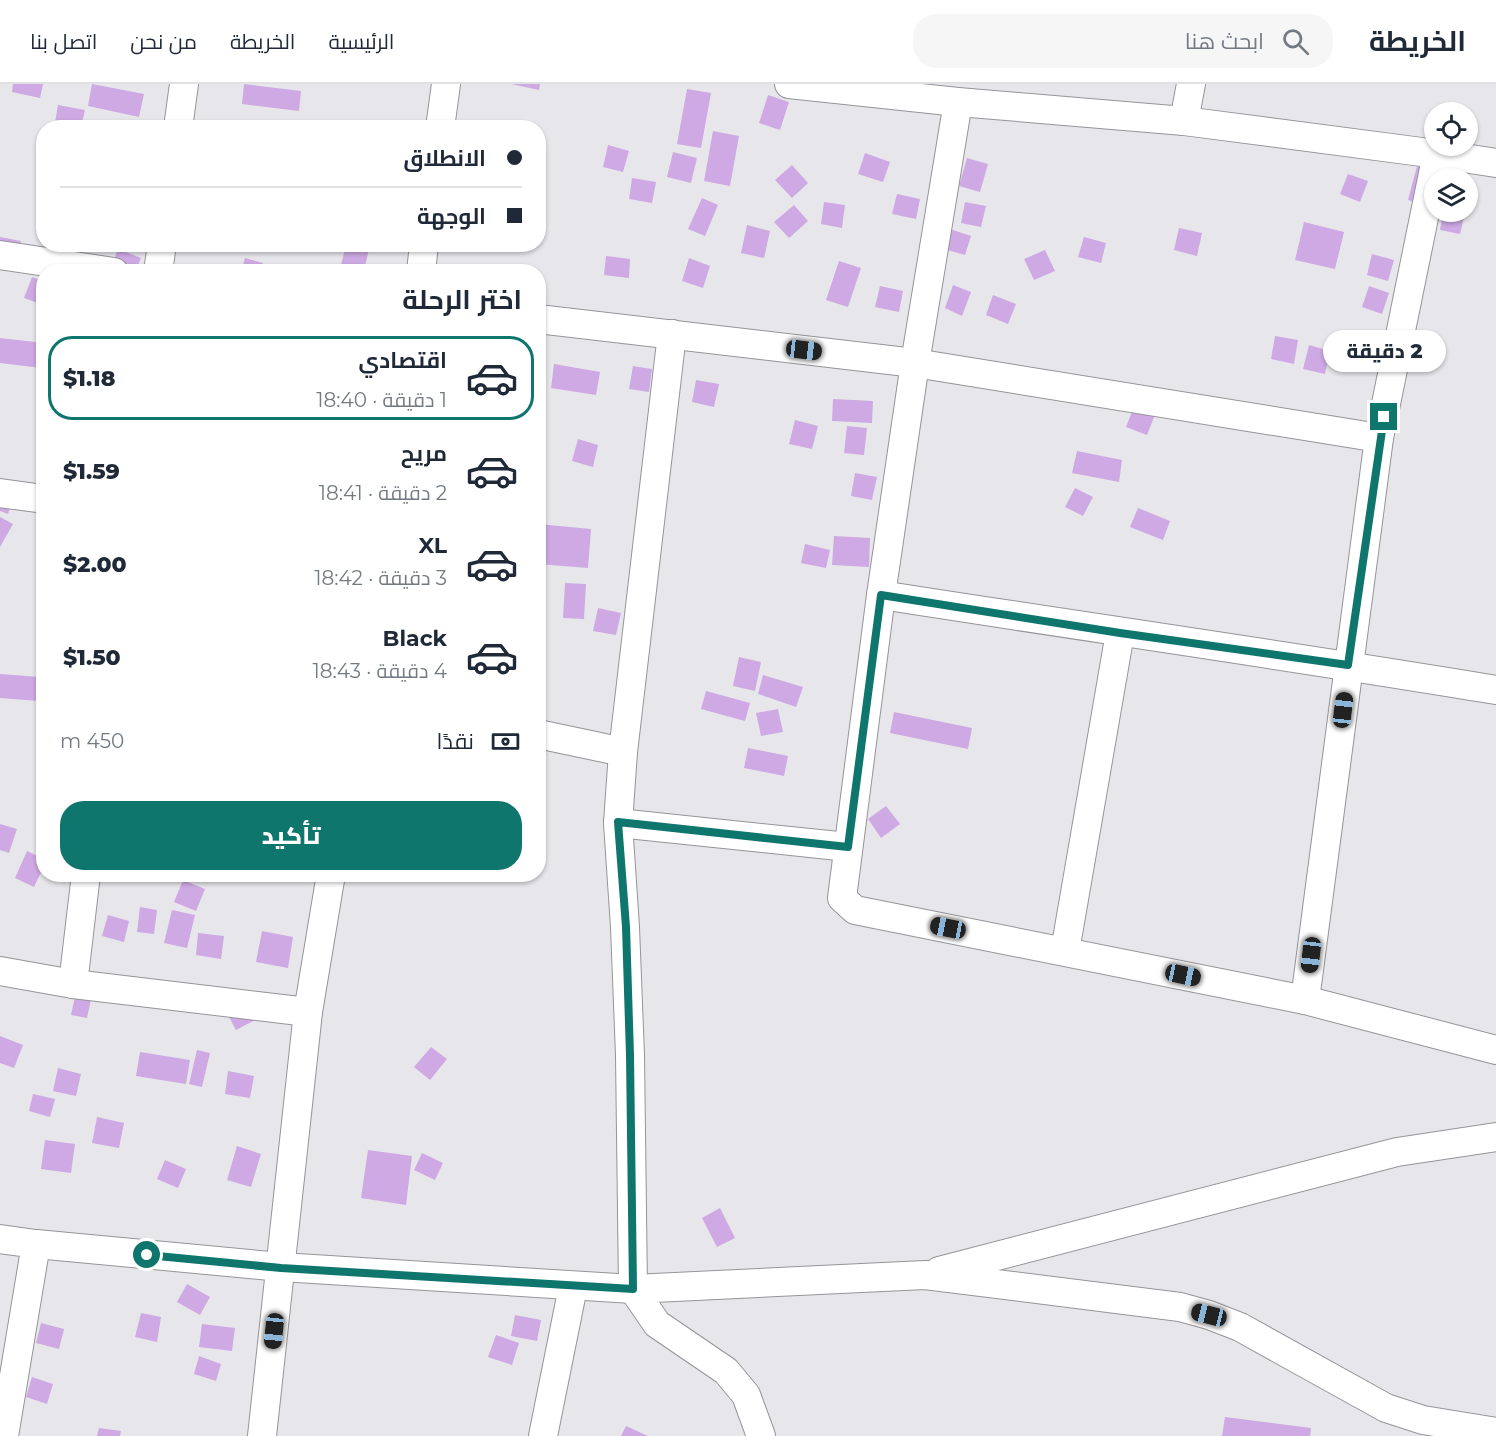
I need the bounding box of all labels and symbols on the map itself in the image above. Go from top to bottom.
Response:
callout: 2 دقيقة [1322,330,1446,372]
car [785,339,823,361]
route end [1370,403,1397,430]
car [1332,691,1354,729]
car [929,916,967,940]
car [1300,936,1322,974]
car [1164,962,1202,988]
route start [133,1241,160,1268]
car [1189,1302,1229,1328]
car [263,1312,285,1350]

